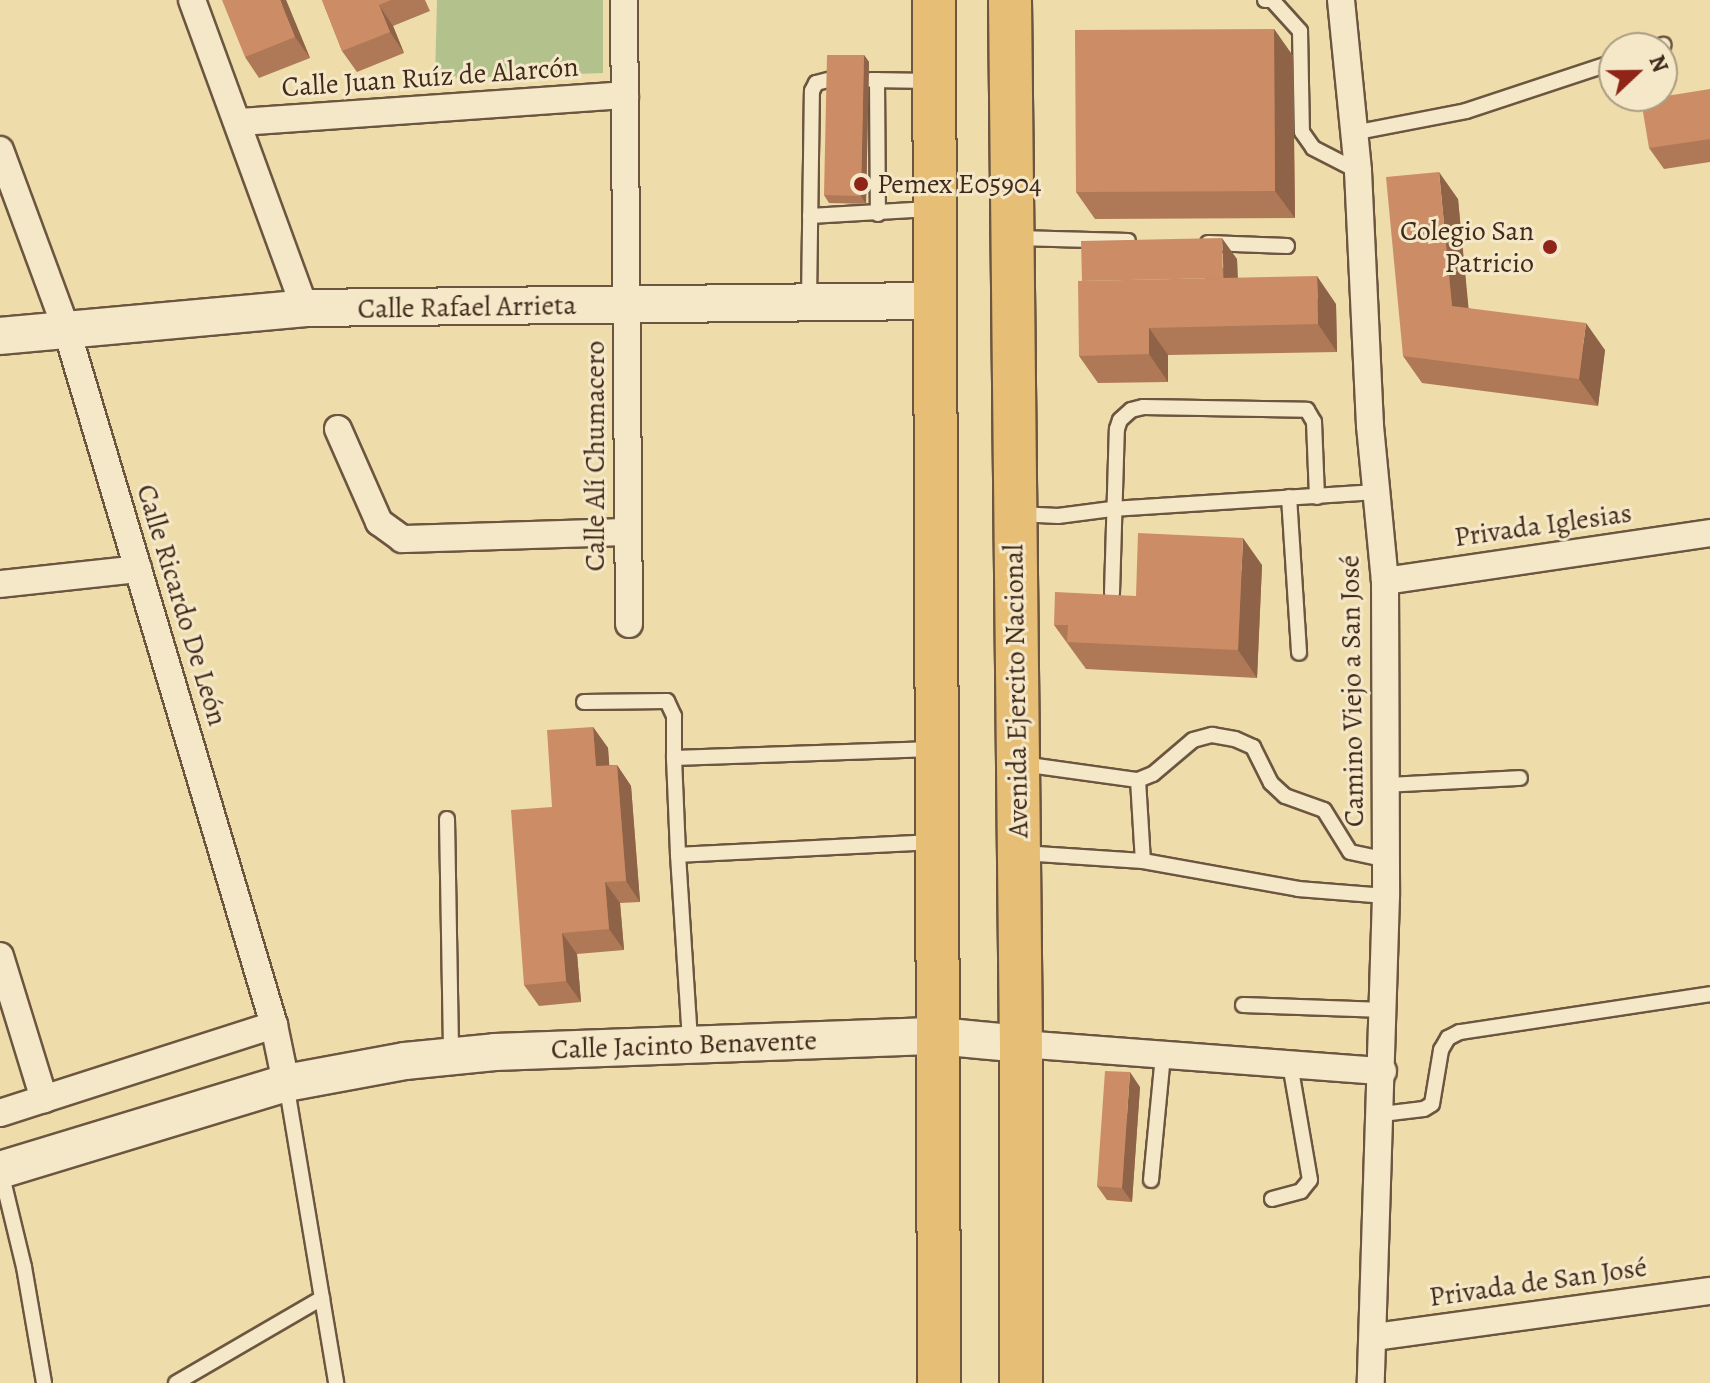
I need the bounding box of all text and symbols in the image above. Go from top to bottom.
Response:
north arrow [1598,32,1678,112]
street label: Calle Juan Ruíz de Alarcón [280,50,580,104]
text: N [1641,51,1675,77]
place label: Pemex E05904 [877,167,1042,201]
marker: Pemex E05904 [852,175,870,193]
place label: Colegio San Patricio [1400,214,1534,280]
marker: Colegio San Patricio [1541,238,1559,256]
street label: Calle Rafael Arrieta [357,288,577,326]
street label: Calle Alí Chumacero [578,341,612,571]
street label: Calle Ricardo De León [129,480,235,730]
street label: Privada Iglesias [1452,496,1634,554]
street label: Avenida Ejercito Nacional [997,544,1035,838]
street label: Camino Viejo a San José [1333,555,1371,827]
street label: Calle Jacinto Benavente [550,1024,818,1066]
street label: Privada de San José [1427,1250,1649,1314]

